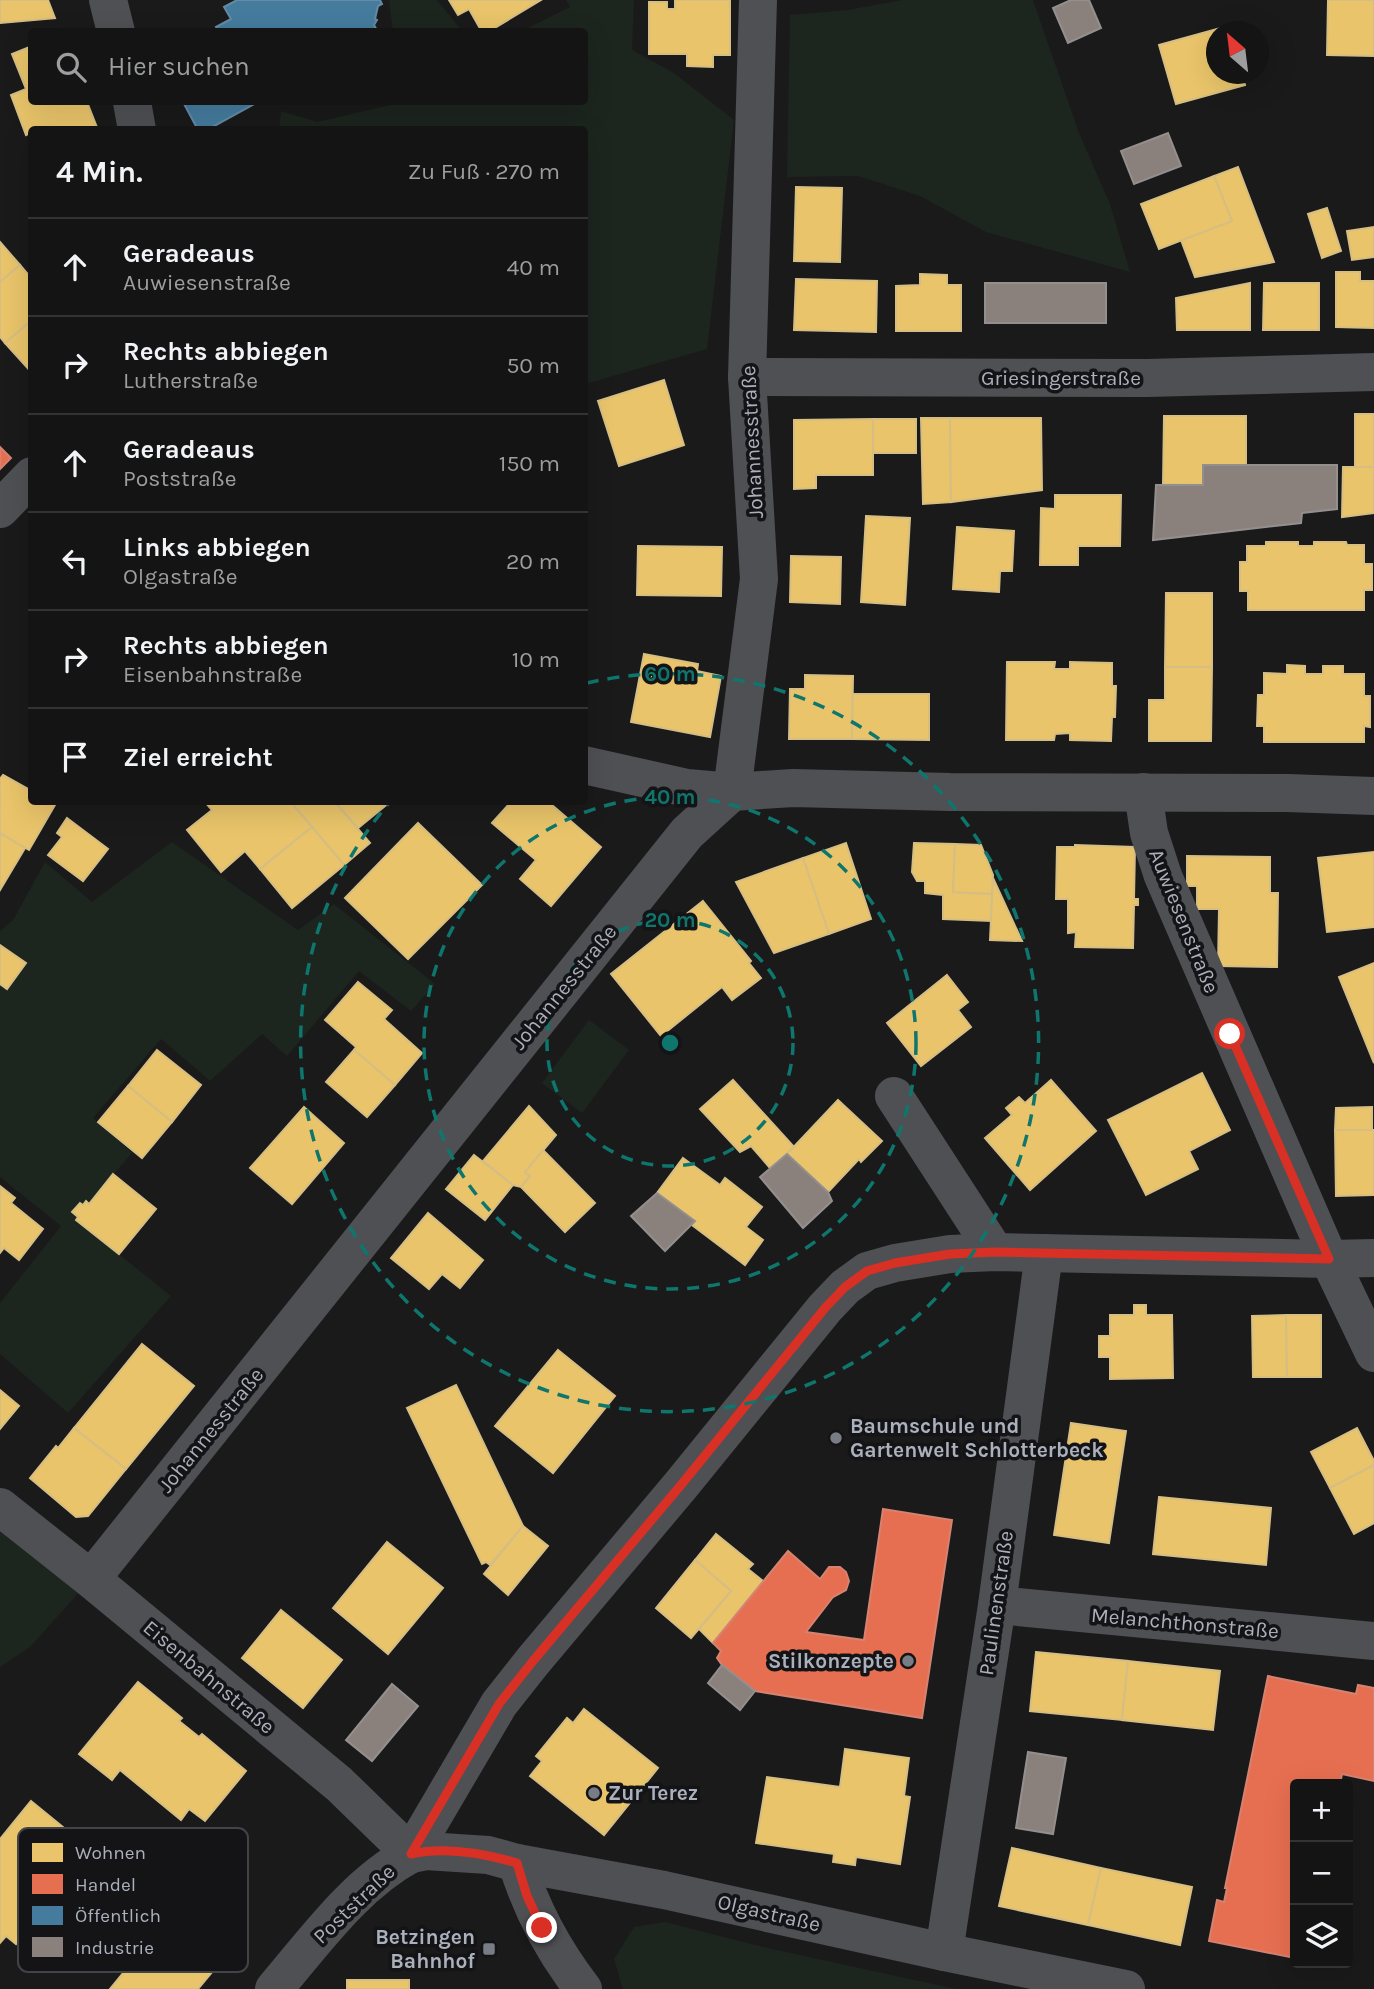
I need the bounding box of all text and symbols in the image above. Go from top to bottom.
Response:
north arrow [1206,21,1269,84]
search box [28,28,588,105]
icon: search [52,48,90,86]
text: Hier suchen [108,51,250,82]
text: 4 Min. [56,154,143,190]
text: Zu Fuß · 270 m [408,158,560,185]
text: Geradeaus [123,238,255,269]
icon: ahead [56,248,94,286]
text: 40 m [507,254,560,281]
text: Auwiesenstraße [123,269,291,296]
text: Rechts abbiegen [123,336,329,367]
icon: right [56,346,94,384]
text: 50 m [506,352,560,379]
street label: Johannesstraße [736,365,768,519]
street label: Griesingerstraße [981,366,1141,390]
text: Lutherstraße [123,367,258,394]
text: Geradeaus [123,434,255,465]
icon: ahead [56,444,94,482]
text: 150 m [499,450,560,477]
text: Poststraße [123,465,237,492]
text: Links abbiegen [123,532,311,563]
icon: left [56,542,94,580]
text: 20 m [506,548,560,575]
text: Olgastraße [123,563,238,590]
text: Rechts abbiegen [123,630,329,661]
icon: right [56,640,94,678]
text: 10 m [512,646,560,673]
text: Eisenbahnstraße [123,661,302,688]
text: 60 m [644,662,696,686]
icon: arrive [56,738,94,776]
text: Ziel erreicht [123,742,273,773]
text: 40 m [644,785,696,809]
street label: Auwiesenstraße [1144,845,1224,997]
text: 20 m [644,908,696,932]
street label: Johannesstraße [506,920,622,1054]
route start [1214,1018,1245,1049]
centre of rings [658,1031,682,1055]
street label: Johannesstraße [153,1363,269,1497]
place label: Baumschule und Gartenwelt Schlotterbeck [850,1414,1104,1462]
marker: Baumschule und Gartenwelt Schlotterbeck [828,1430,844,1446]
street label: Paulinenstraße [974,1529,1018,1677]
street label: Melanchthonstraße [1090,1603,1280,1643]
street label: Eisenbahnstraße [139,1615,279,1739]
place label: Stilkonzepte [768,1649,894,1673]
marker: Stilkonzepte [900,1653,916,1669]
map controls [1290,1779,1353,1968]
button: + [1290,1779,1353,1842]
place label: Zur Terez [608,1781,698,1805]
marker: Zur Terez [586,1785,602,1801]
legend [18,1828,248,1972]
text: Wohnen [75,1842,146,1864]
button: − [1290,1842,1353,1905]
street label: Poststraße [308,1859,400,1949]
text: Handel [75,1874,136,1896]
street label: Olgastraße [715,1890,823,1936]
text: Öffentlich [75,1905,161,1927]
button: layers [1290,1905,1353,1968]
route end [526,1912,557,1943]
place label: Betzingen Bahnhof [375,1925,475,1973]
text: Industrie [75,1937,154,1959]
marker: Betzingen Bahnhof [481,1941,497,1957]

